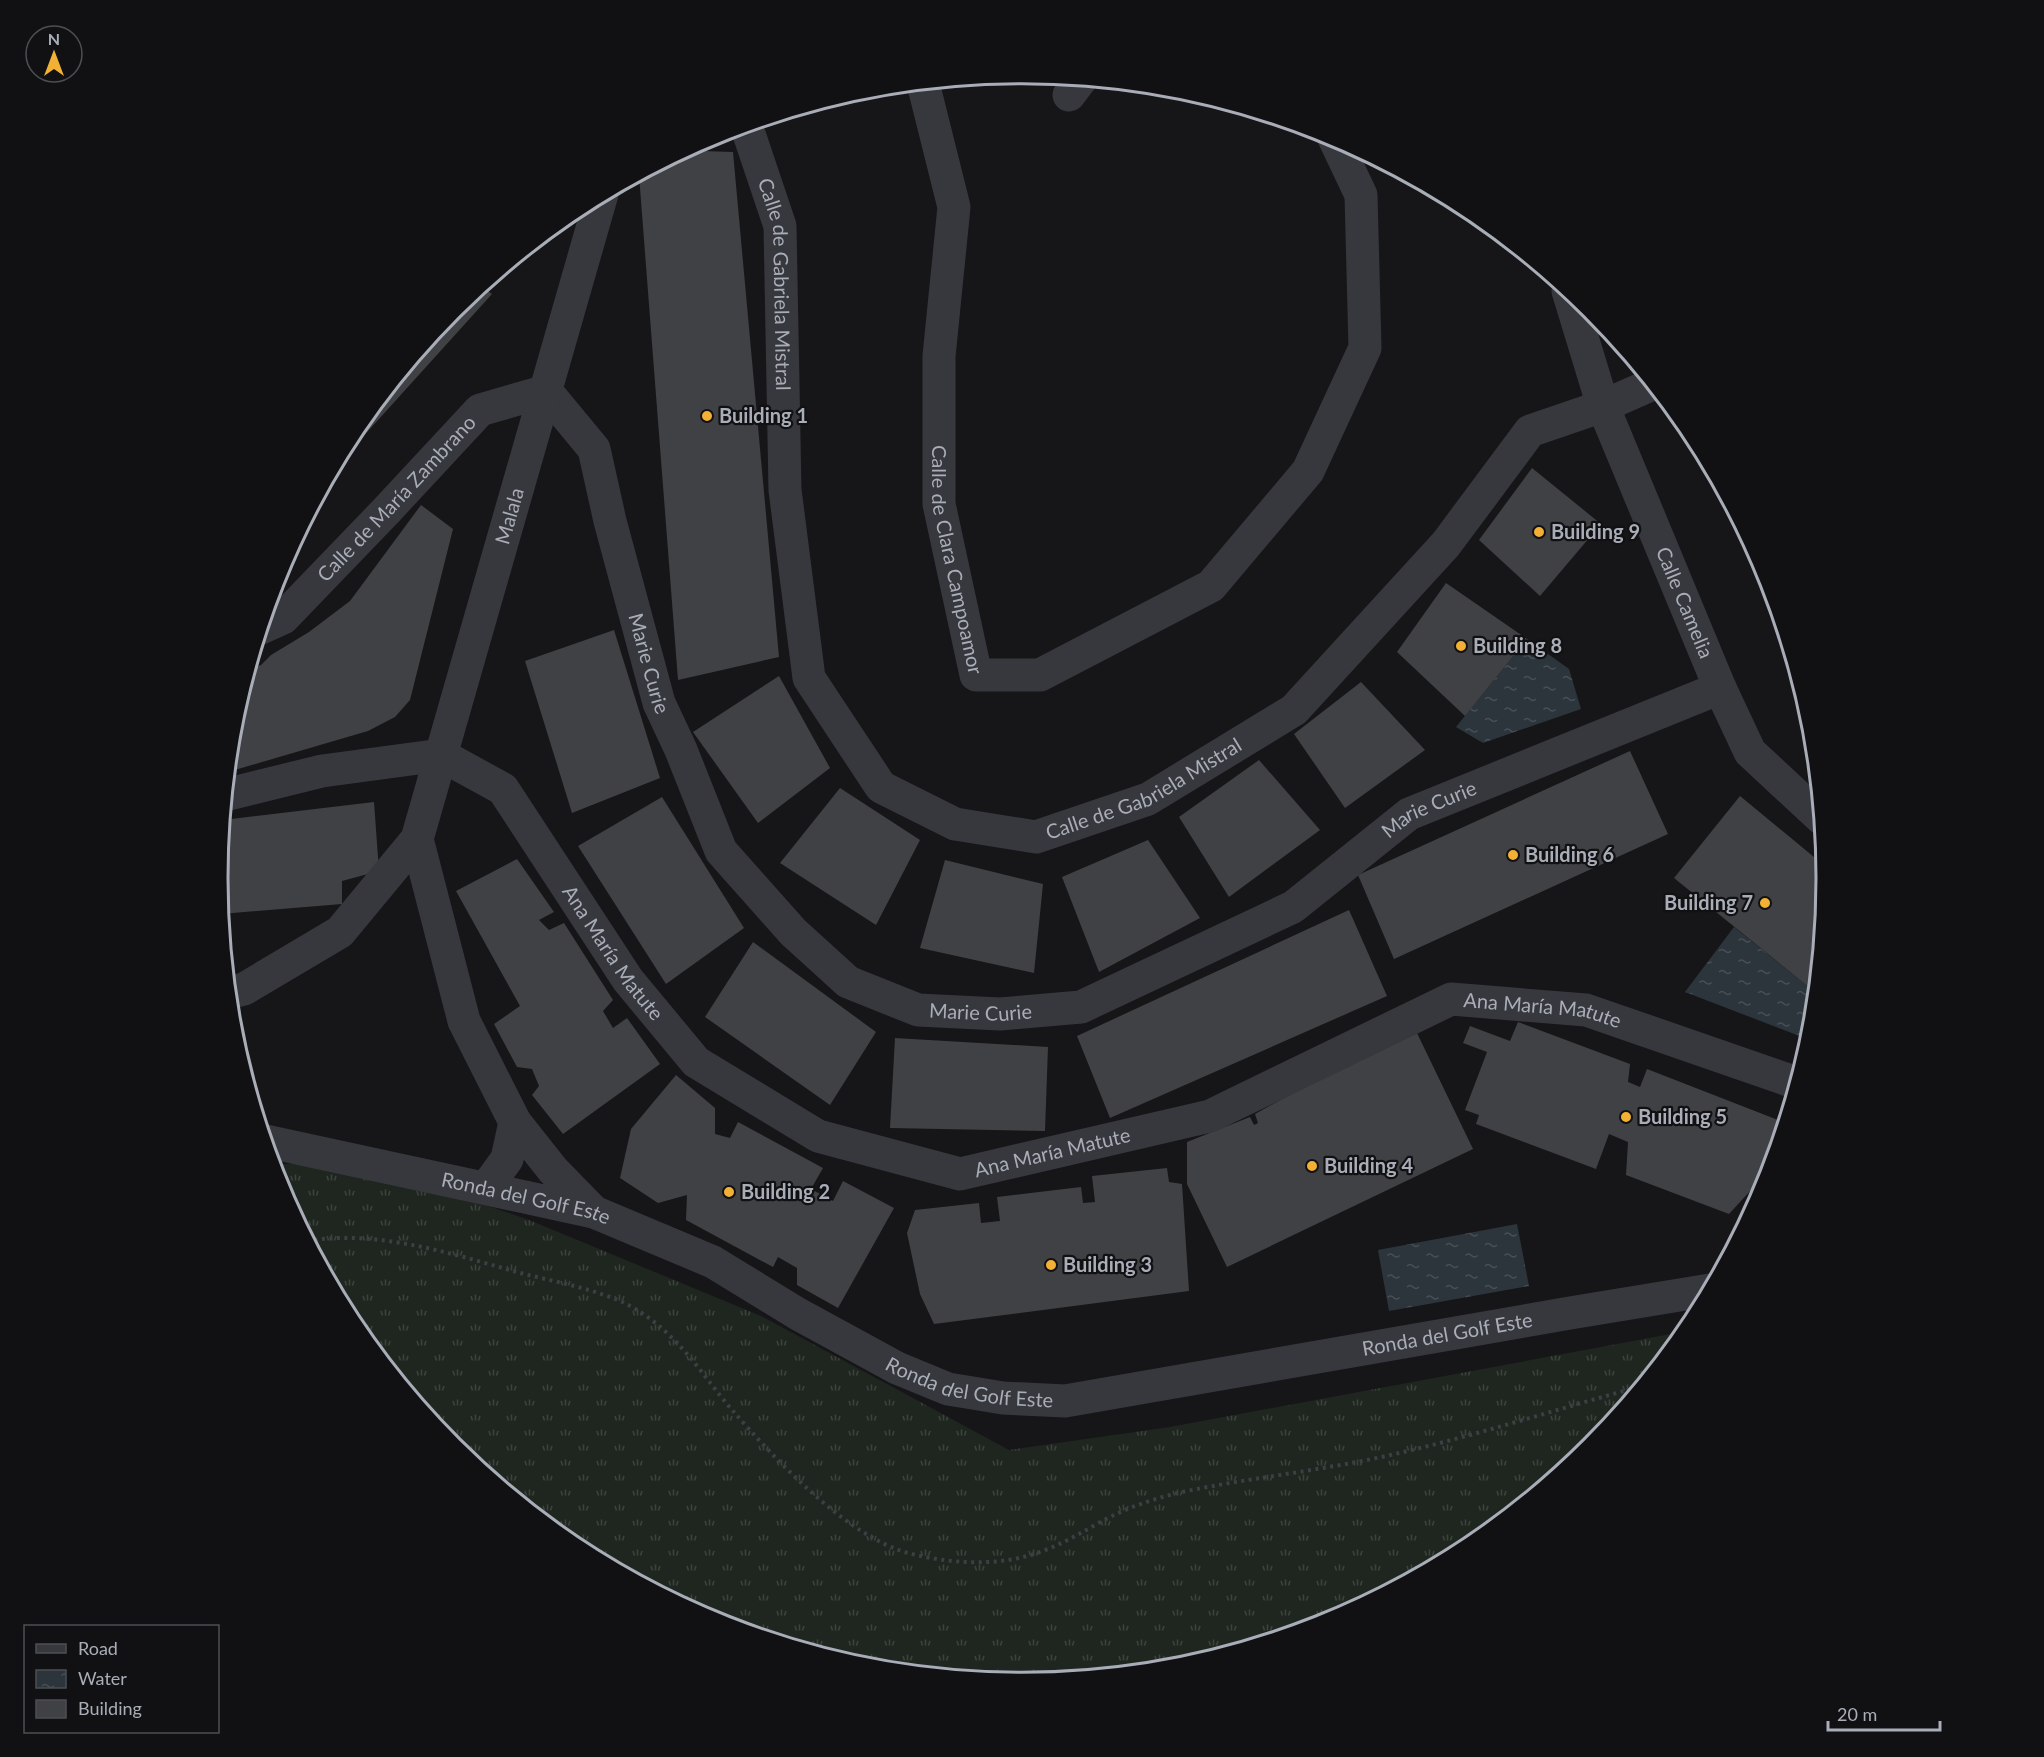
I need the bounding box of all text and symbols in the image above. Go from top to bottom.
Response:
north arrow [24,24,84,84]
text: N [48,29,60,48]
street label: Calle de Gabriela Mistral [754,175,796,391]
place label: Building 1 [719,403,808,427]
marker: Building 1 [700,409,714,423]
street label: Calle de María Zambrano [312,410,480,586]
street label: Calle de Clara Campoamor [928,445,989,677]
street label: Malala [489,485,528,547]
place label: Building 9 [1551,519,1640,543]
marker: Building 9 [1532,525,1546,539]
street label: Calle Camelia [1652,543,1719,661]
street label: Marie Curie [624,610,675,717]
place label: Building 8 [1473,633,1562,657]
marker: Building 8 [1454,639,1468,653]
street label: Calle de Gabriela Mistral [1042,732,1245,844]
street label: Marie Curie [1376,775,1479,842]
place label: Building 6 [1525,842,1614,866]
marker: Building 6 [1506,848,1520,862]
street label: Ana María Matute [558,880,669,1024]
place label: Building 7 [1664,890,1753,914]
marker: Building 7 [1758,896,1772,910]
street label: Ana María Matute [1463,987,1625,1032]
street label: Marie Curie [928,998,1033,1025]
place label: Building 5 [1638,1104,1727,1128]
marker: Building 5 [1619,1110,1633,1124]
street label: Ana María Matute [972,1122,1132,1181]
place label: Building 4 [1324,1153,1413,1177]
marker: Building 4 [1305,1159,1319,1173]
street label: Ronda del Golf Este [439,1166,614,1229]
place label: Building 2 [741,1179,830,1203]
marker: Building 2 [722,1185,736,1199]
place label: Building 3 [1063,1252,1152,1276]
marker: Building 3 [1044,1258,1058,1272]
street label: Ronda del Golf Este [1360,1307,1534,1360]
street label: Ronda del Golf Este [882,1351,1054,1411]
legend [24,1625,219,1733]
text: Road [78,1637,118,1659]
text: Water [78,1667,127,1689]
scale bar [1828,1694,1940,1732]
text: Building [78,1697,142,1719]
text: 20 m [1837,1703,1877,1725]

